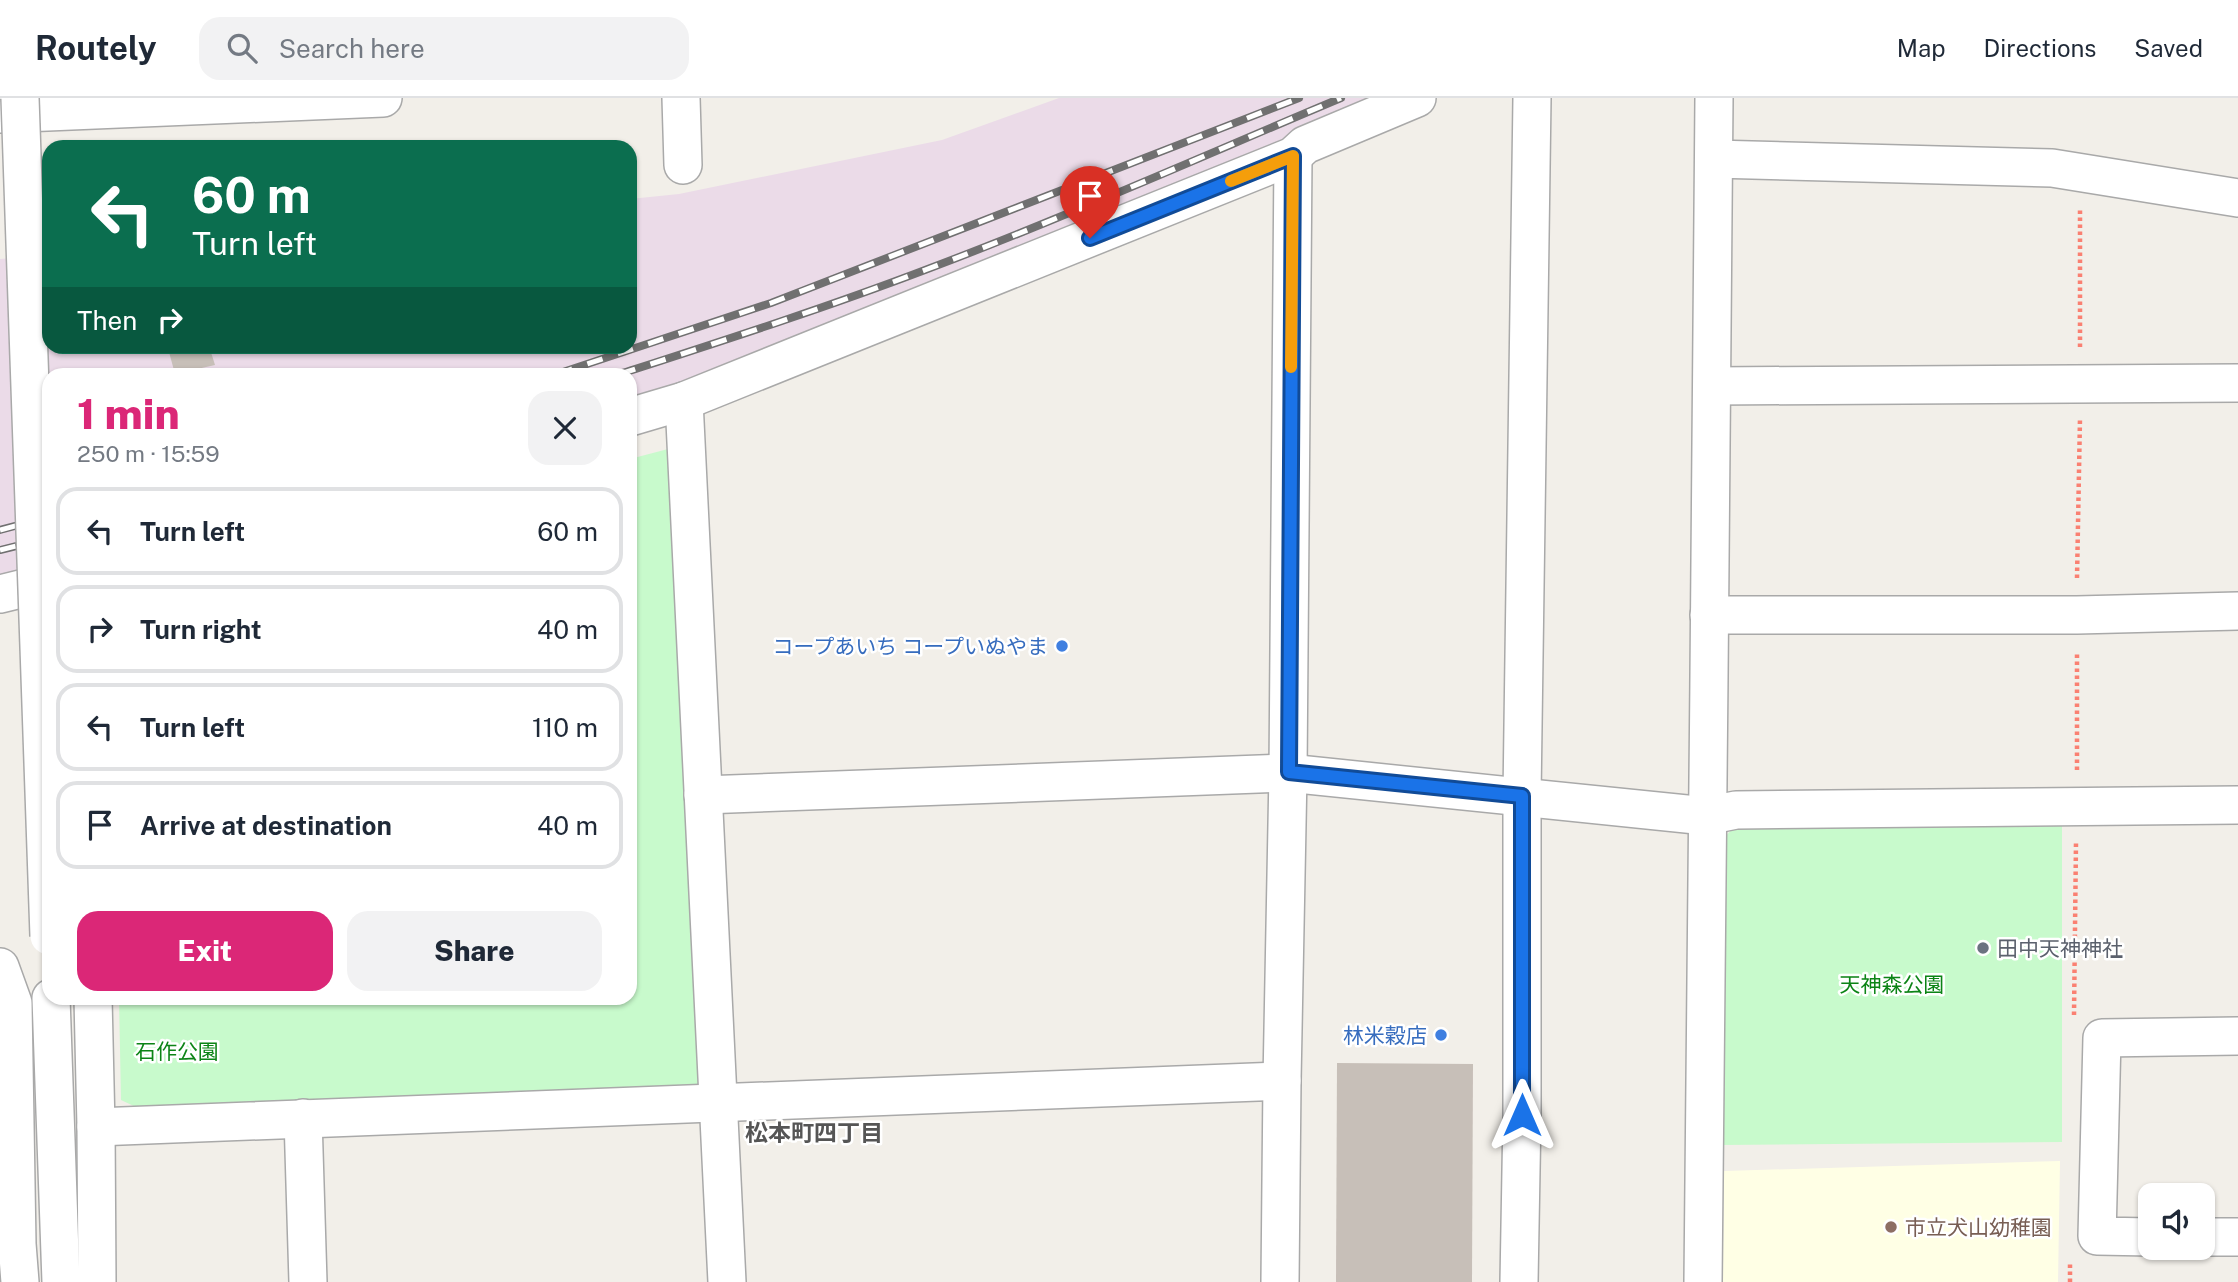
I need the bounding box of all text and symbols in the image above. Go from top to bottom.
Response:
search box [199,17,689,80]
text: Routely [35,29,157,67]
icon: search [223,29,261,67]
text: Search here [279,33,425,64]
text: Map [1897,34,1946,62]
text: Directions [1984,34,2096,62]
text: Saved [2134,34,2203,62]
text: 60 m [192,166,311,224]
pin [1060,166,1120,238]
icon: left [77,168,168,259]
icon: arrive [1071,177,1109,215]
text: Turn left [192,225,317,262]
icon: right [151,301,189,339]
text: Then [77,305,137,336]
text: 1 min [77,389,180,438]
button: close [528,391,602,465]
text: 250 m · 15:59 [77,440,220,467]
icon: left [81,512,119,550]
text: Turn left [140,516,245,547]
text: 60 m [537,516,598,547]
icon: right [81,610,119,648]
text: Turn right [140,614,262,645]
text: 40 m [537,614,598,645]
place label: コープあいち コープいぬやま [772,634,1048,659]
marker: コープあいち コープいぬやま [1054,638,1070,654]
icon: left [81,708,119,746]
text: Turn left [140,712,245,743]
text: 110 m [532,712,598,743]
icon: arrive [81,806,119,844]
text: Arrive at destination [140,810,392,841]
text: 40 m [537,810,598,841]
button: Exit [77,911,333,991]
button: Share [347,911,602,991]
place label: 田中天神神社 [1997,936,2123,961]
marker: 田中天神神社 [1975,940,1991,956]
park label: 天神森公園 [1840,972,1945,997]
place label: 林米穀店 [1343,1023,1427,1048]
marker: 林米穀店 [1433,1027,1449,1043]
park label: 石作公園 [135,1039,219,1064]
position arrow [1485,1078,1559,1152]
district label: 松本町四丁目 [745,1119,883,1146]
map controls [2138,1183,2215,1260]
button: sound [2138,1183,2215,1260]
place label: 市立犬山幼稚園 [1905,1215,2052,1240]
marker: 市立犬山幼稚園 [1883,1219,1899,1235]

